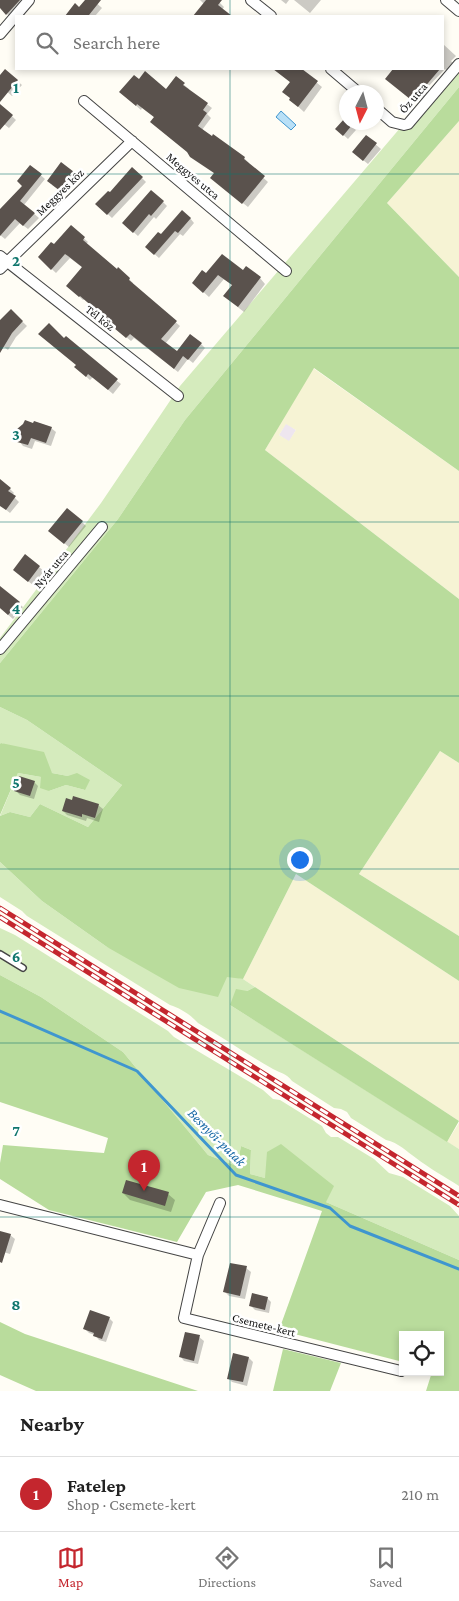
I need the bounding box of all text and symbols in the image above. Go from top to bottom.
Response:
search box [15,15,444,70]
icon: search [33,29,61,57]
text: Search here [73,32,160,53]
text: 1 [13,79,19,96]
street label: Őz utca [396,79,430,116]
north arrow [339,85,384,130]
street label: Meggyes utca [163,150,223,203]
street label: Meggyes köz [33,166,87,218]
text: 2 [12,252,20,269]
street label: Tél köz [83,302,117,334]
text: 3 [12,426,20,443]
street label: Nyár utca [31,547,71,591]
text: 4 [12,600,21,617]
text: 5 [12,774,20,791]
your location [287,847,313,873]
text: 6 [12,948,20,965]
water label: Besnyői-patak [185,1105,250,1170]
text: 7 [12,1122,20,1139]
pin: 1 [128,1150,160,1191]
text: 8 [11,1296,21,1313]
street label: Csemete-kert [231,1310,298,1340]
map controls [399,1331,444,1376]
button: locate [399,1331,444,1376]
text: Nearby [20,1412,84,1436]
text: Fatelep [67,1475,126,1496]
text: 1 [33,1486,39,1503]
text: 210 m [401,1486,439,1503]
text: Shop · Csemete-kert [67,1496,196,1513]
tab: Map [57,1544,85,1590]
tab: Directions [198,1544,256,1590]
tab: Saved [369,1544,402,1590]

